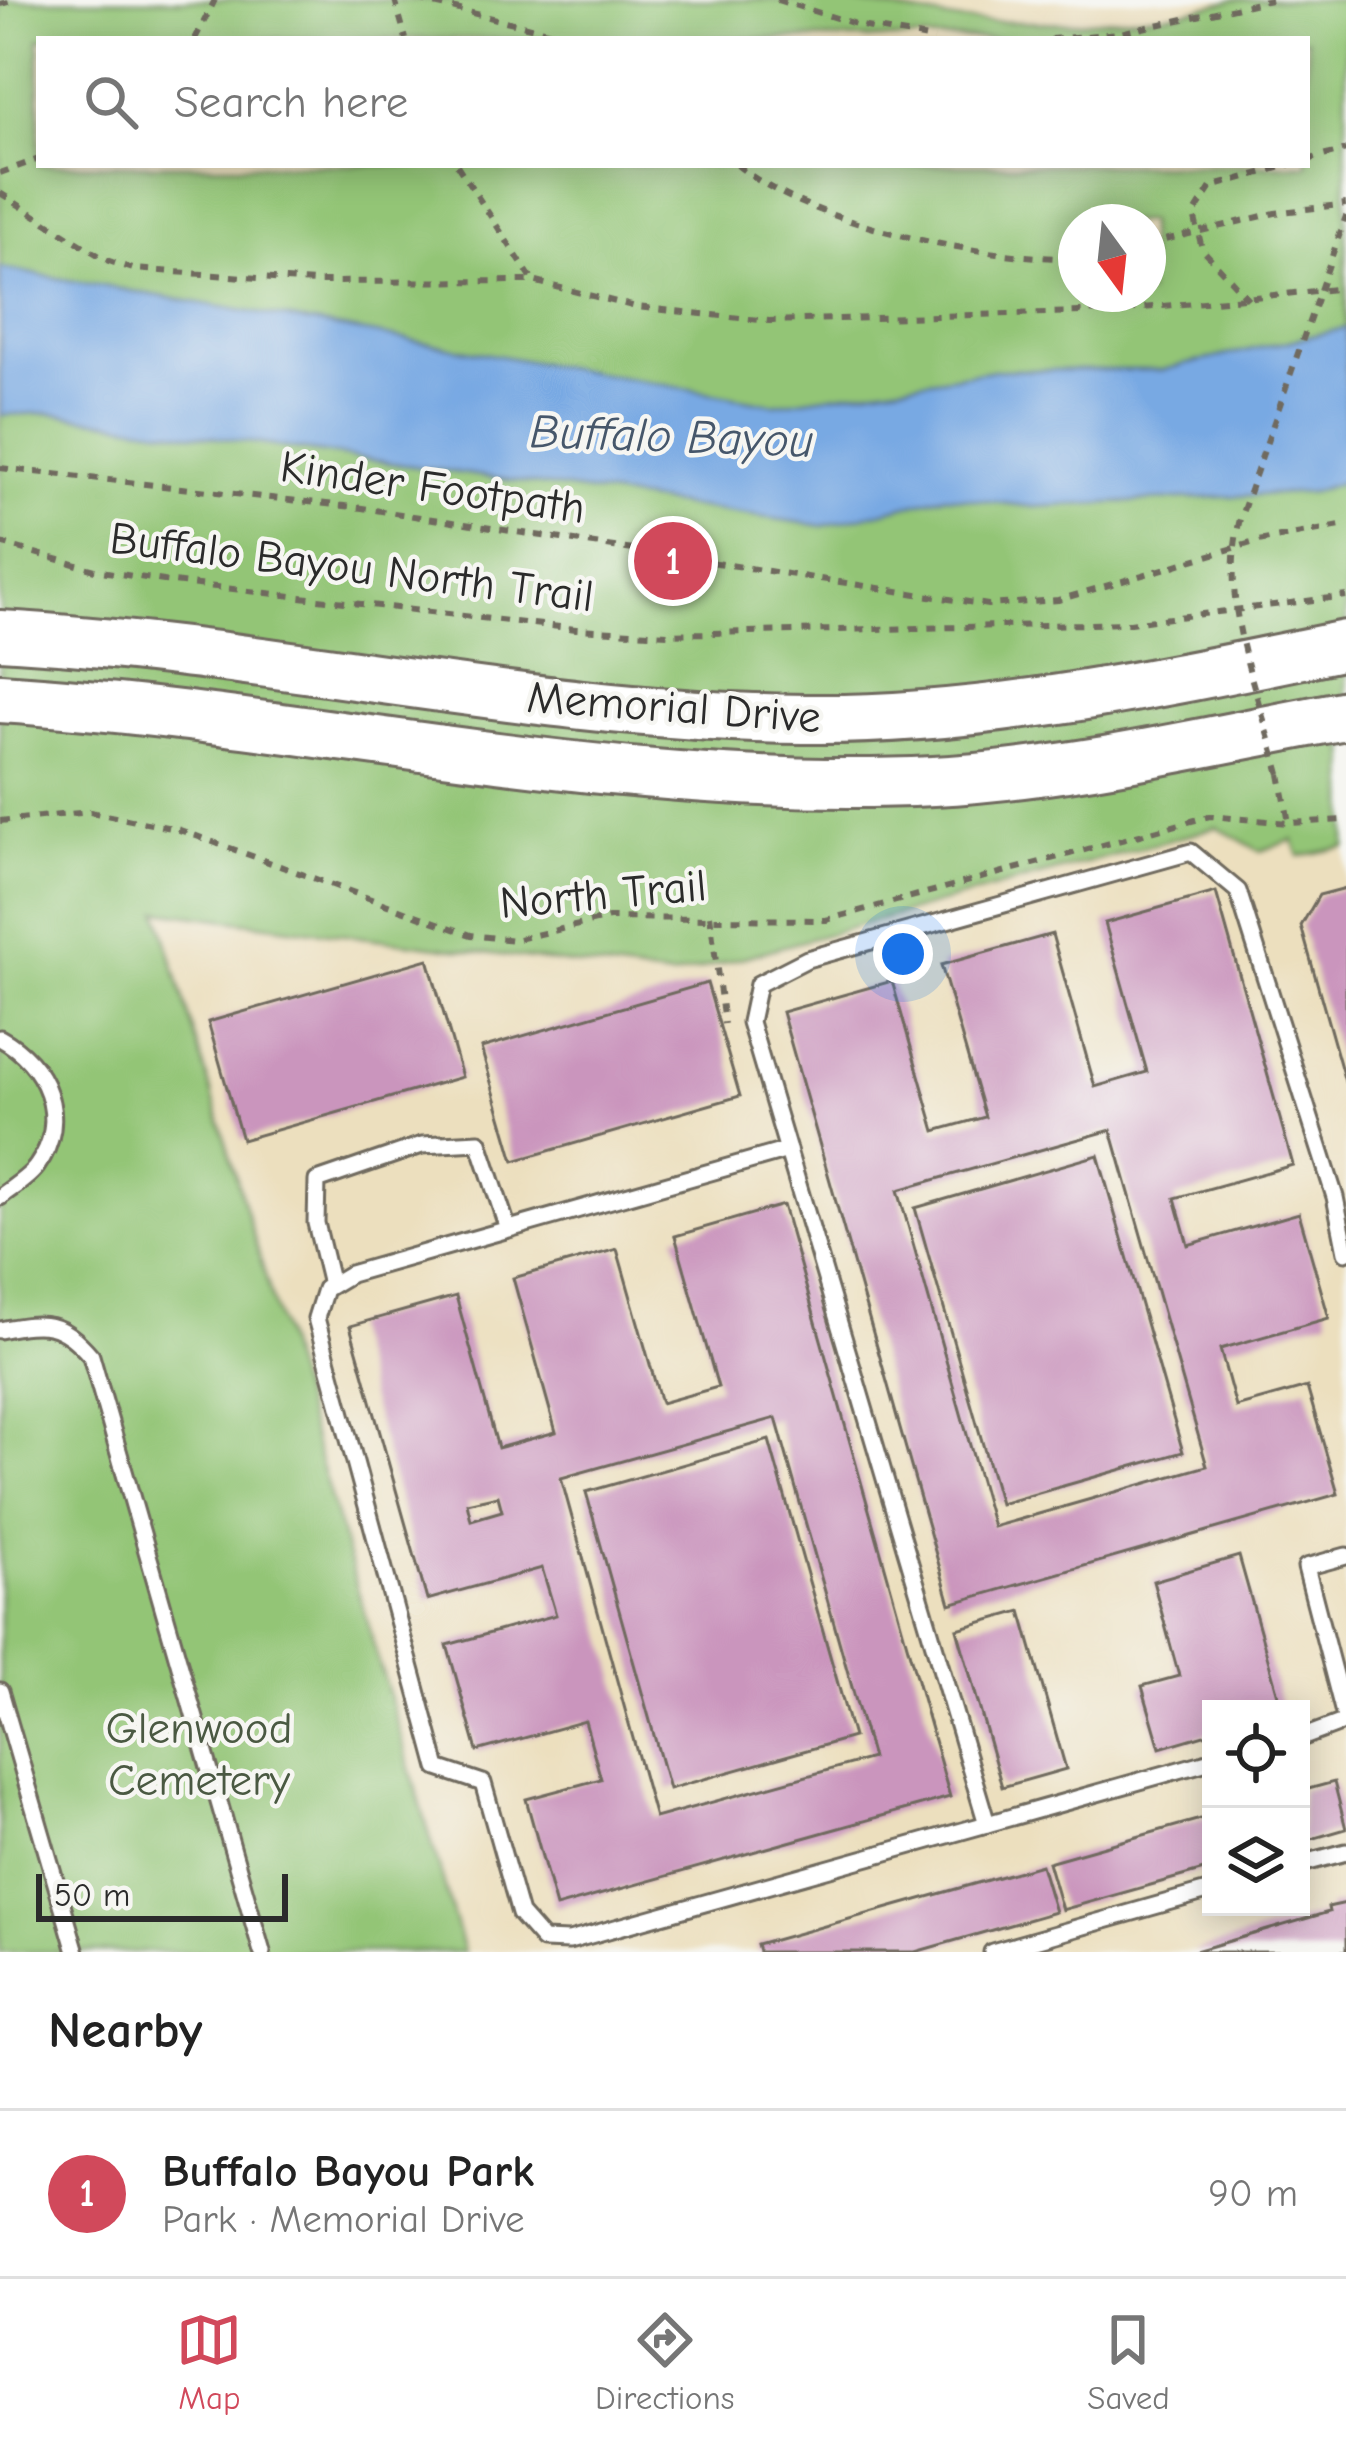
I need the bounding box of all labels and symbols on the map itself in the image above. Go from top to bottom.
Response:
north arrow [1058,204,1166,312]
water label: Buffalo Bayou [529,404,815,469]
street label: Kinder Footpath [277,440,589,534]
street label: Buffalo Bayou North Trail [107,512,597,622]
pin: 1 [634,516,712,606]
street label: Memorial Drive [525,671,823,743]
street label: North Trail [498,859,709,929]
your location [873,924,933,984]
park label: Glenwood Cemetery [105,1702,293,1806]
scale bar [36,1868,288,1921]

